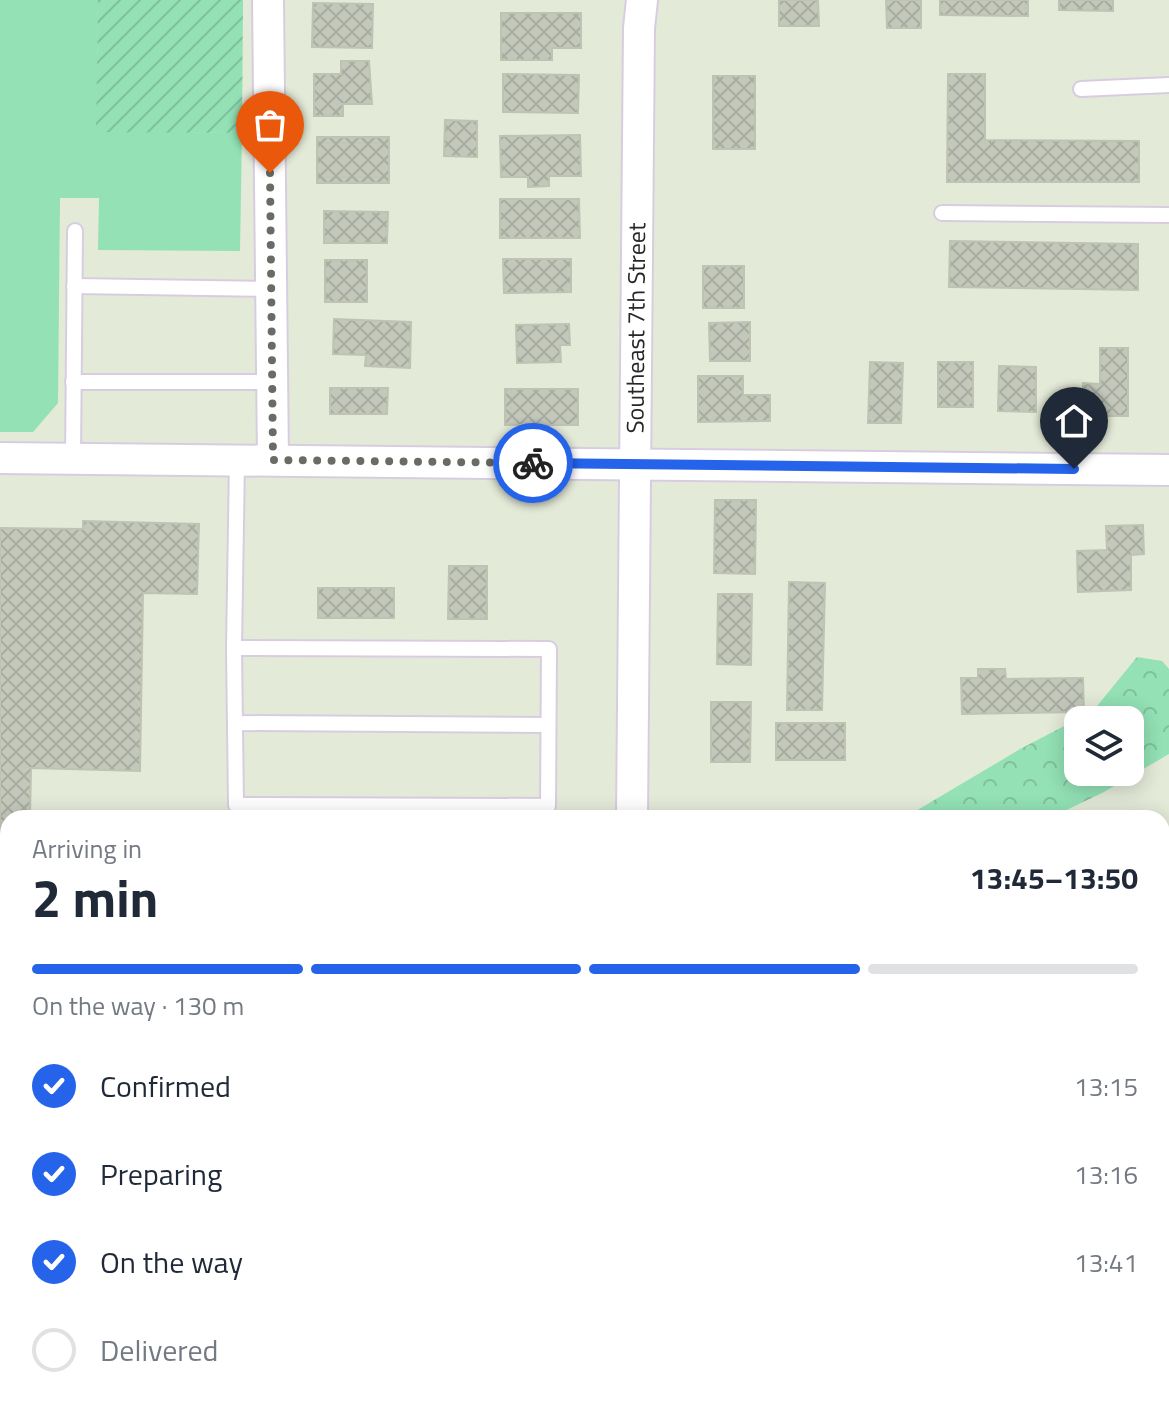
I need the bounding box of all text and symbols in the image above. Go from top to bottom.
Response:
pin [236,91,304,173]
icon: bag [248,103,292,147]
street label: Southeast 7th Street [616,222,654,434]
pin [1040,387,1108,469]
icon: home [1052,399,1096,443]
courier [493,423,573,503]
icon: bike [511,441,555,485]
map controls [1064,706,1144,786]
button: layers [1064,706,1144,786]
text: Arriving in [32,829,142,868]
text: 13:45–13:50 [970,855,1138,901]
text: 2 min [32,858,158,937]
text: On the way · 130 m [32,986,244,1025]
text: Confirmed [100,1063,231,1109]
icon: check [32,1064,76,1108]
text: 13:15 [1074,1067,1138,1106]
text: Preparing [100,1151,222,1197]
icon: check [32,1152,76,1196]
text: 13:16 [1074,1155,1138,1194]
text: On the way [100,1239,243,1285]
icon: check [32,1240,76,1284]
text: 13:41 [1074,1243,1138,1282]
text: Delivered [100,1327,218,1373]

